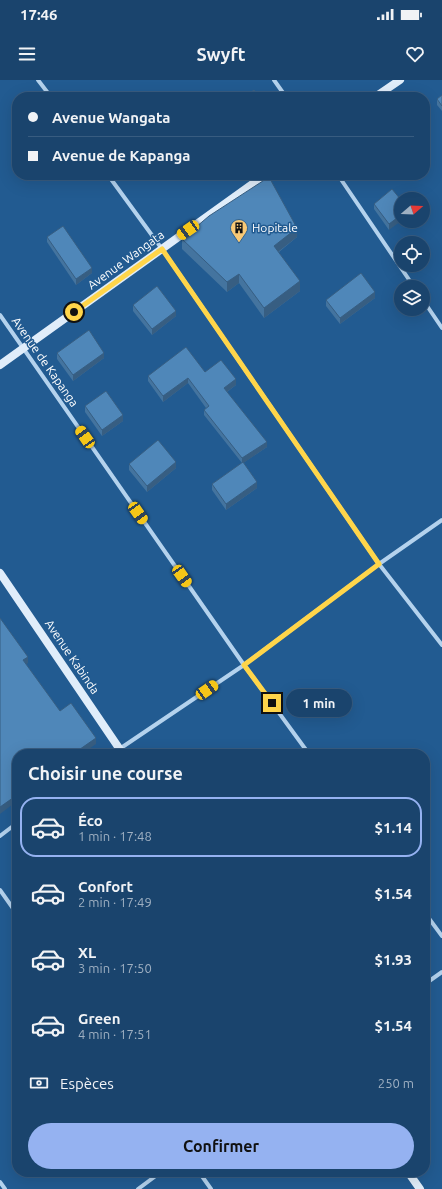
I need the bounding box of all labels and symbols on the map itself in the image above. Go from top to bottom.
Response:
north arrow [394,192,430,228]
car [175,218,201,242]
building icon: Hopitale [229,218,249,243]
place label: Hopitale [252,221,298,234]
street label: Avenue Wangata [85,228,166,292]
route start [65,303,83,321]
street label: Avenue de Kapanga [10,315,81,409]
car [73,424,97,450]
car [126,500,150,526]
car [170,563,194,589]
street label: Avenue Kabinda [43,617,102,696]
car [194,678,220,702]
callout: 1 min [286,689,352,717]
route end [263,694,281,712]

